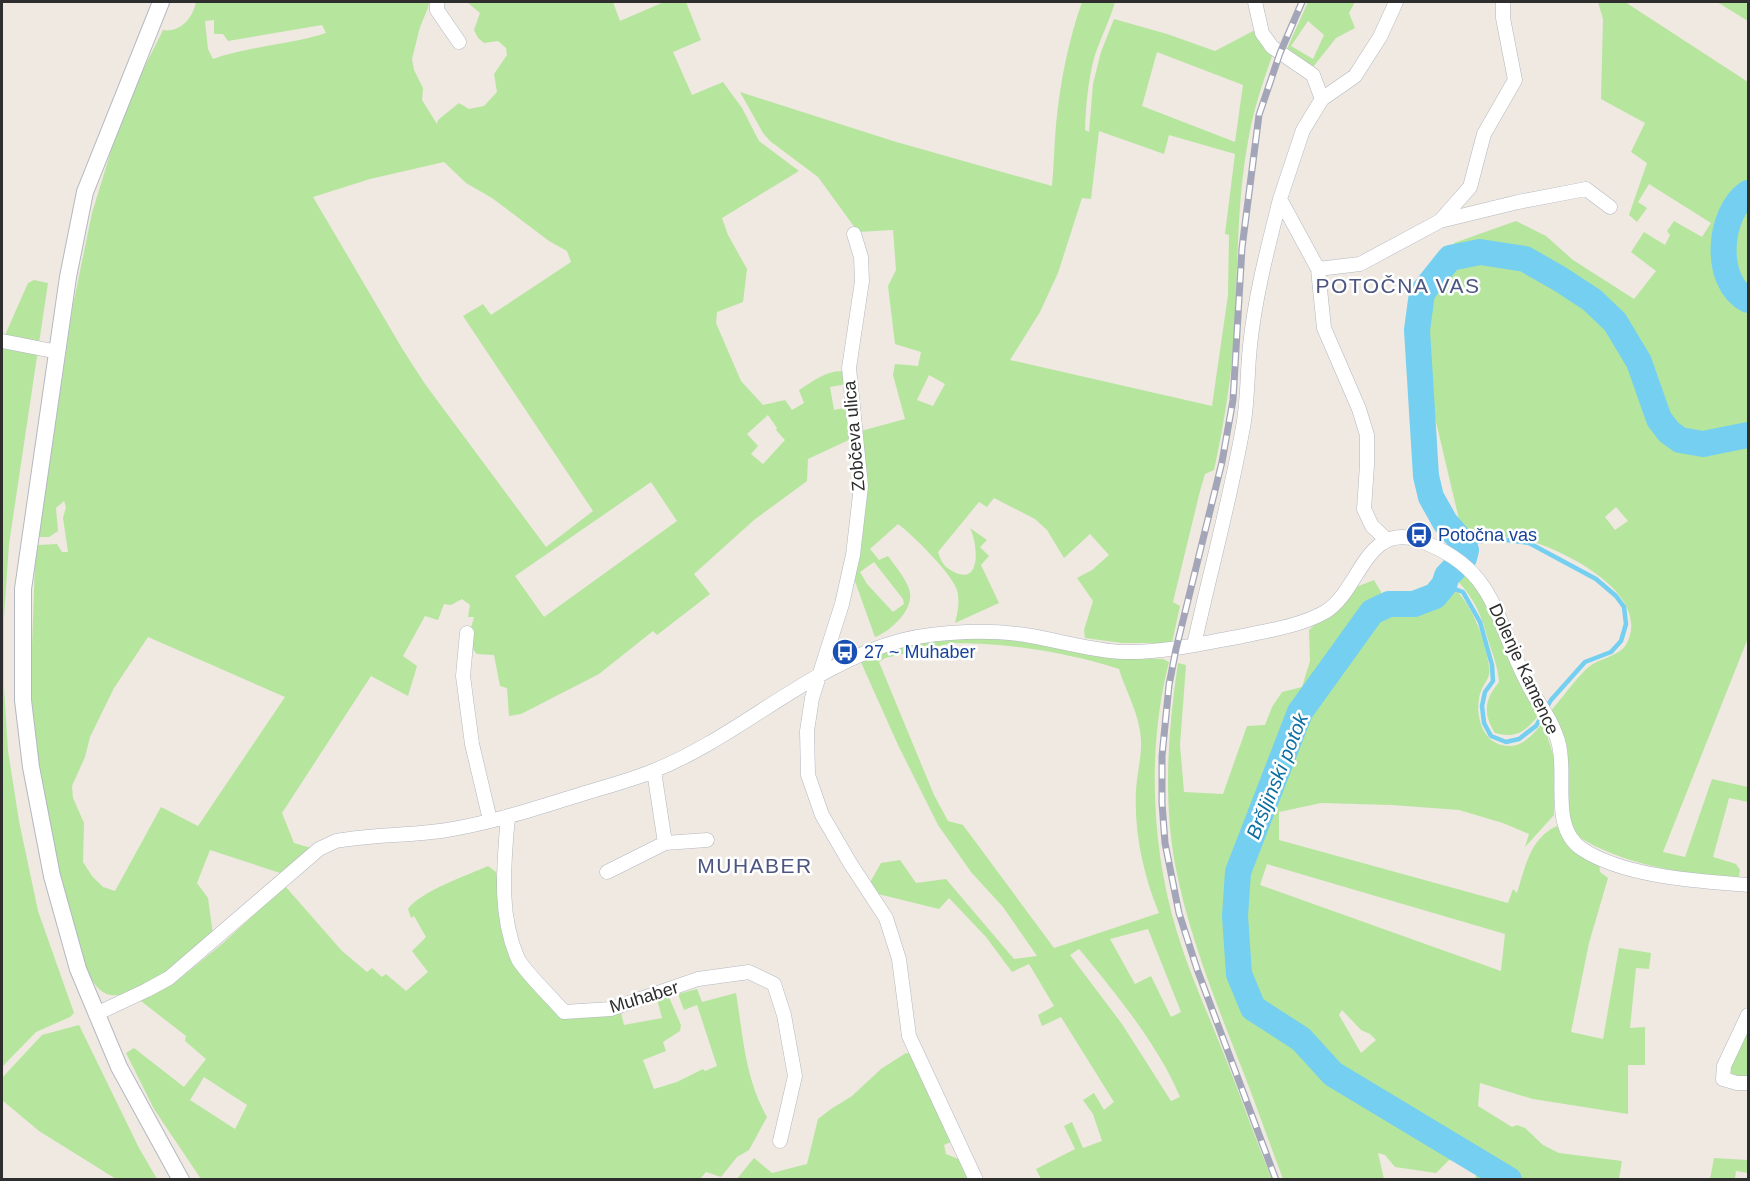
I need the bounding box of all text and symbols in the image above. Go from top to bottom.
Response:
district label: POTOČNA VAS [1315,274,1481,297]
street label: Zobčeva ulica [839,379,869,492]
bus stop icon: Potočna vas [1404,520,1434,550]
place label: Potočna vas [1438,525,1537,545]
street label: Dolenje Kamence [1485,600,1563,738]
bus stop icon: 27 ~ Muhaber [830,637,860,667]
place label: 27 ~ Muhaber [864,642,976,662]
water label: Bršljinski potok [1242,709,1313,842]
district label: MUHABER [697,854,813,877]
street label: Muhaber [607,977,681,1017]

